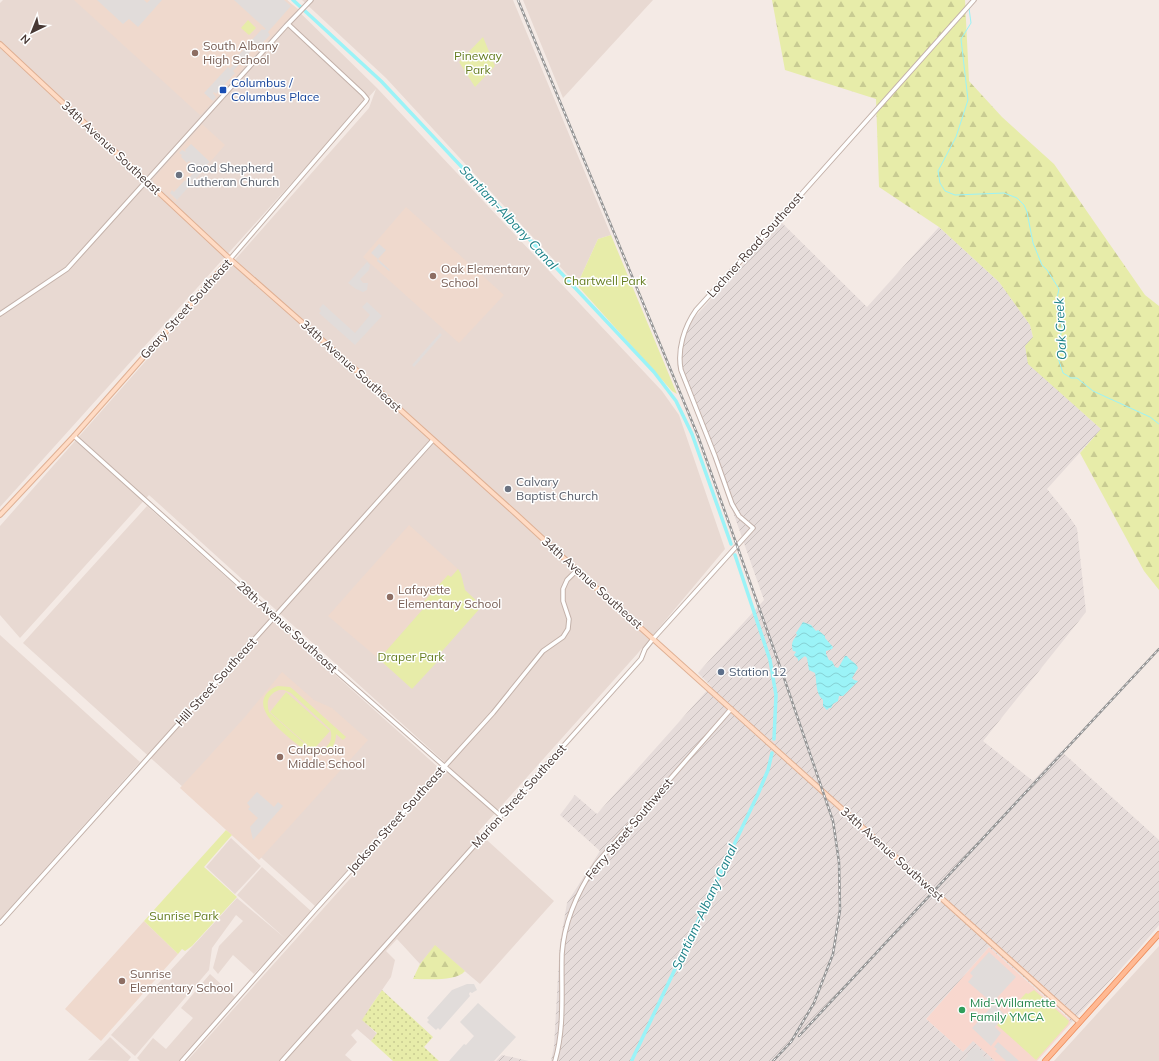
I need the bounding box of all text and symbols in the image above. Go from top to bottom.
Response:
north arrow [12,12,52,52]
text: N [17,31,33,47]
place label: South Albany High School [203,38,279,67]
marker: South Albany High School [190,48,200,58]
park label: Pineway Park [454,48,503,77]
place label: Columbus / Columbus Place [231,75,319,104]
marker: Columbus / Columbus Place [218,85,228,95]
street label: 34th Avenue Southeast [59,98,164,197]
place label: Good Shepherd Lutheran Church [187,160,279,189]
water label: Santiam-Albany Canal [457,162,562,273]
marker: Good Shepherd Lutheran Church [174,170,184,180]
street label: Lochner Road Southeast [703,189,806,300]
street label: Geary Street Southeast [137,256,234,362]
place label: Oak Elementary School [441,261,530,290]
marker: Oak Elementary School [428,271,438,281]
park label: Chartwell Park [564,273,647,288]
water label: Oak Creek [1050,297,1070,361]
street label: 34th Avenue Southeast [298,317,405,415]
place label: Calvary Baptist Church [516,474,598,503]
marker: Calvary Baptist Church [503,484,513,494]
street label: 34th Avenue Southeast [539,534,646,632]
street label: 28th Avenue Southeast [234,578,341,676]
place label: Lafayette Elementary School [398,582,501,611]
marker: Lafayette Elementary School [385,592,395,602]
street label: Hill Street Southeast [172,634,259,729]
park label: Draper Park [378,649,445,664]
place label: Station 12 [729,664,786,679]
marker: Station 12 [716,667,726,677]
street label: Marion Street Southeast [468,741,569,851]
place label: Calapooia Middle School [288,742,365,771]
marker: Calapooia Middle School [275,752,285,762]
street label: Jackson Street Southeast [344,763,448,876]
street label: Ferry Street Southwest [582,775,675,882]
street label: 34th Avenue Southwest [838,804,947,904]
water label: Santiam-Albany Canal [668,841,741,972]
park label: Sunrise Park [149,908,220,923]
place label: Sunrise Elementary School [130,966,233,995]
marker: Sunrise Elementary School [117,976,127,986]
place label: Mid-Willamette Family YMCA [970,995,1056,1024]
marker: Mid-Willamette Family YMCA [957,1005,967,1015]

